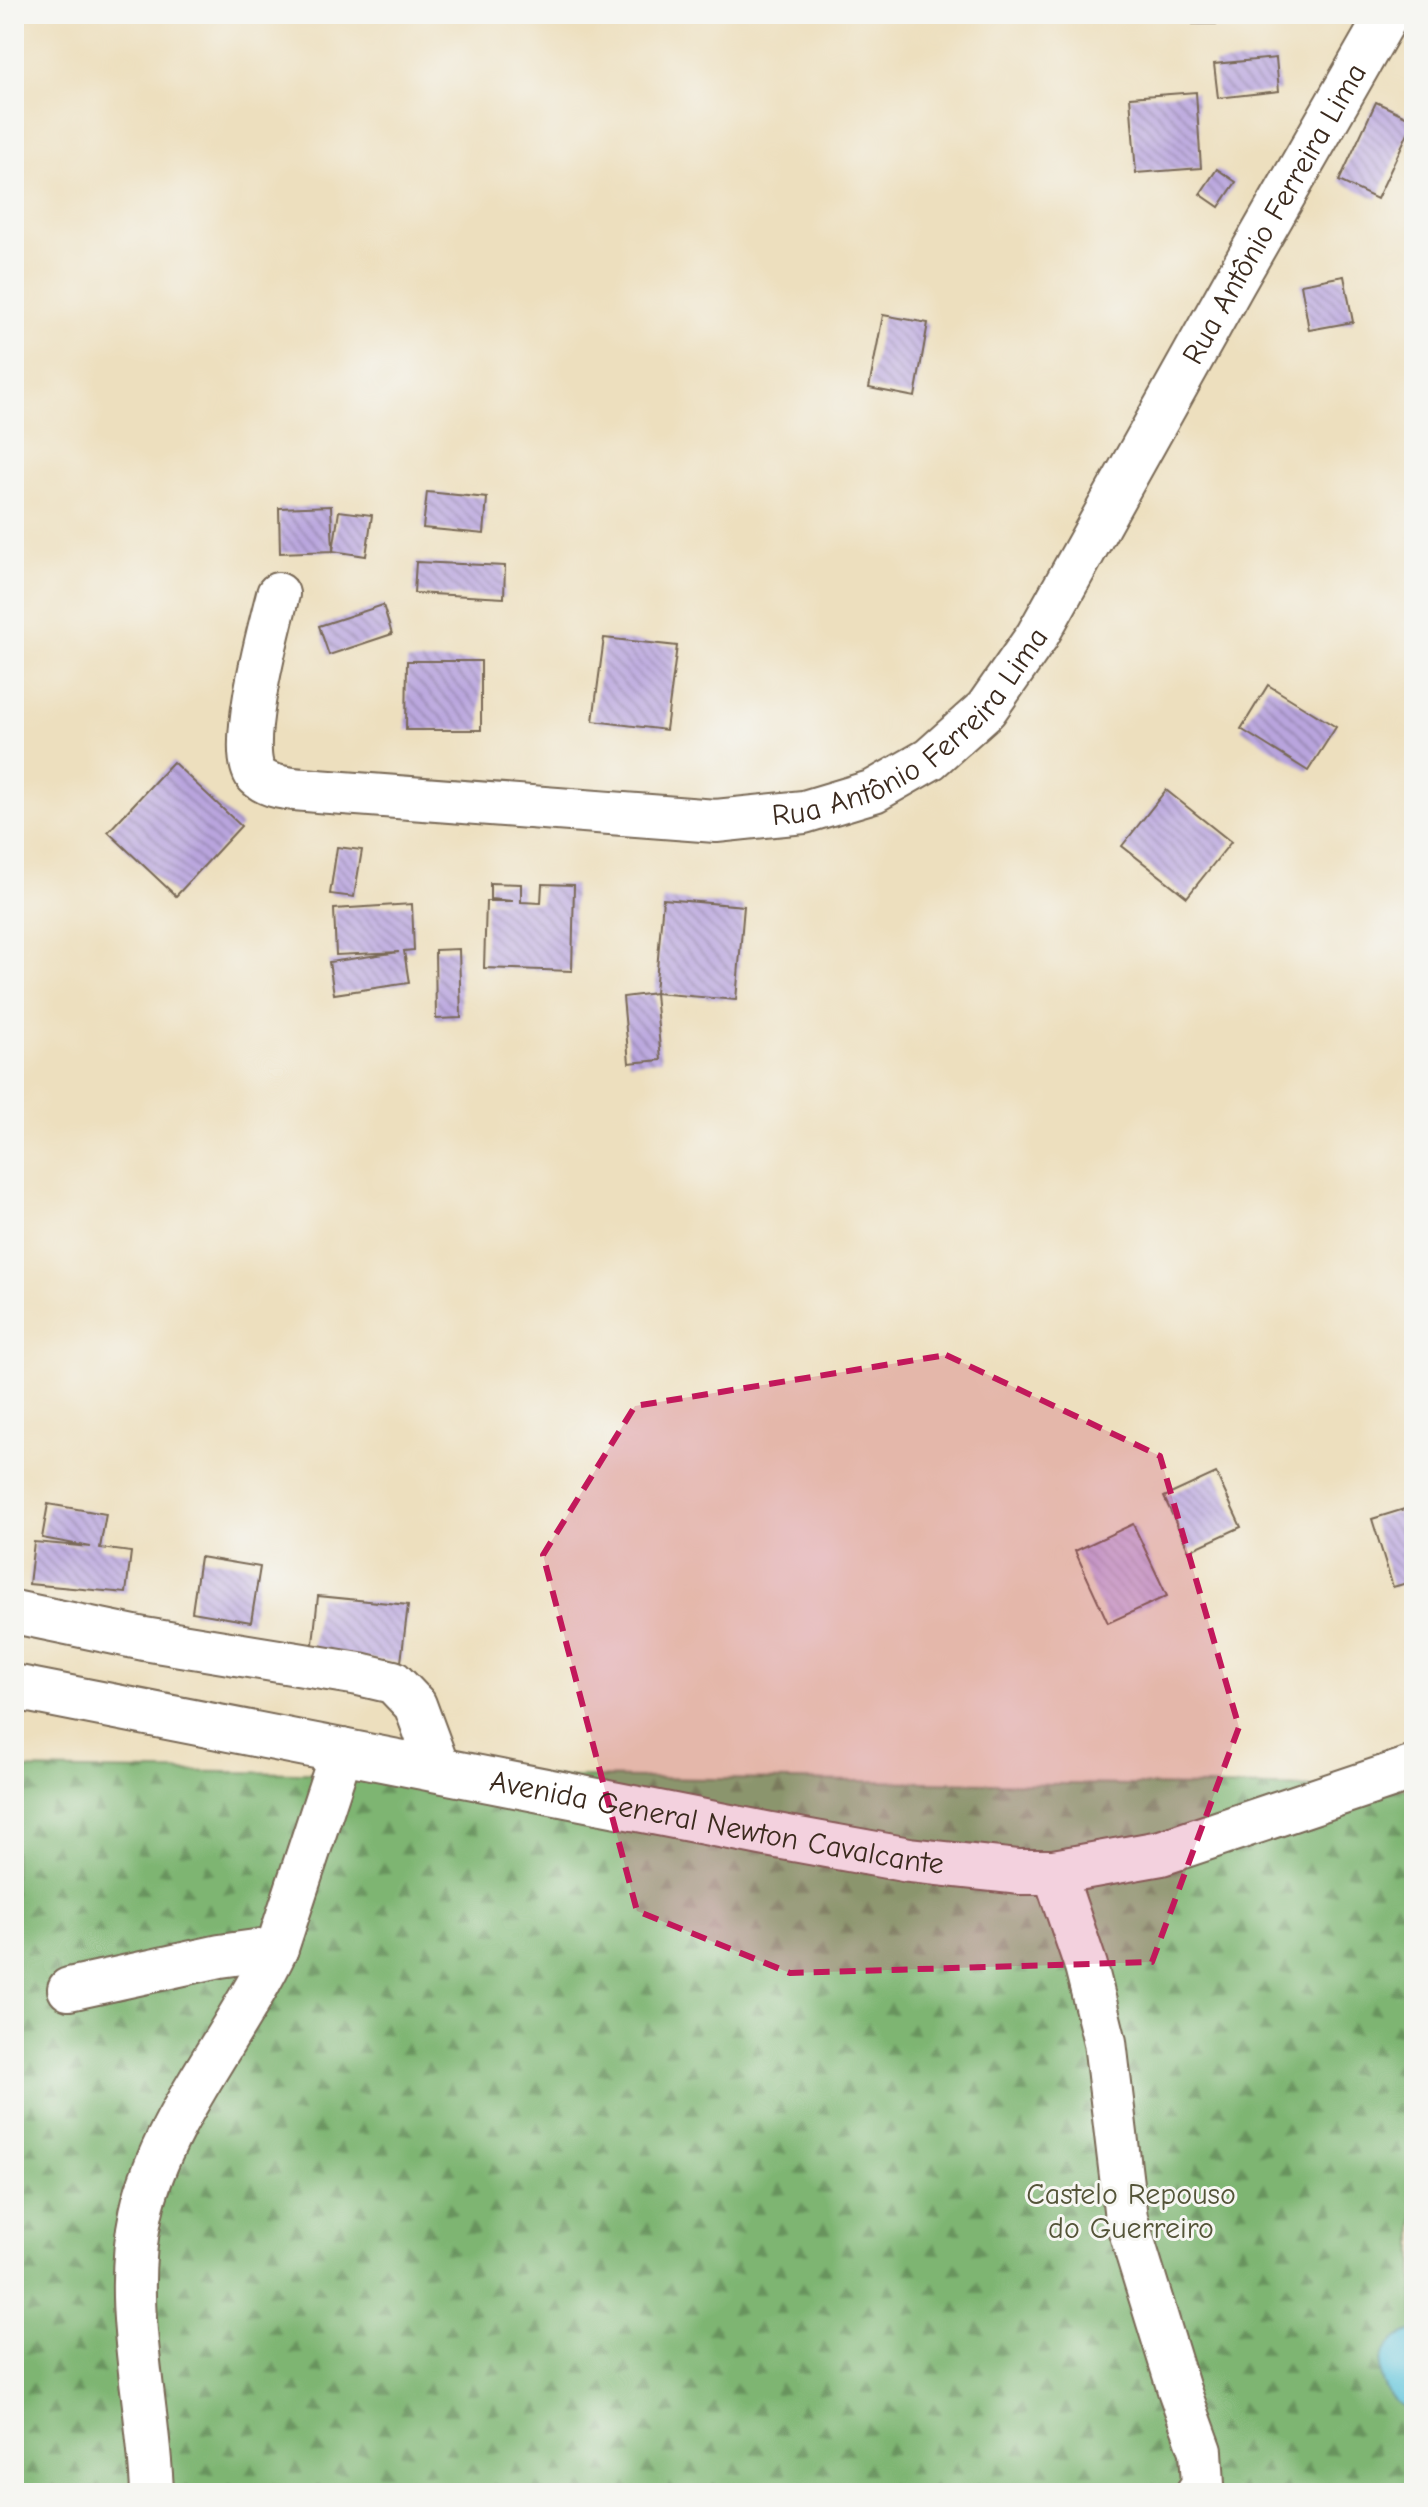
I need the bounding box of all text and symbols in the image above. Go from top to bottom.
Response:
street label: Rua Antônio Ferreira Lima [1175,57,1374,370]
street label: Rua Antônio Ferreira Lima [770,621,1055,833]
street label: Avenida General Newton Cavalcante [487,1763,946,1882]
park label: Castelo Repouso do Guerreiro [1026,2177,1236,2246]

